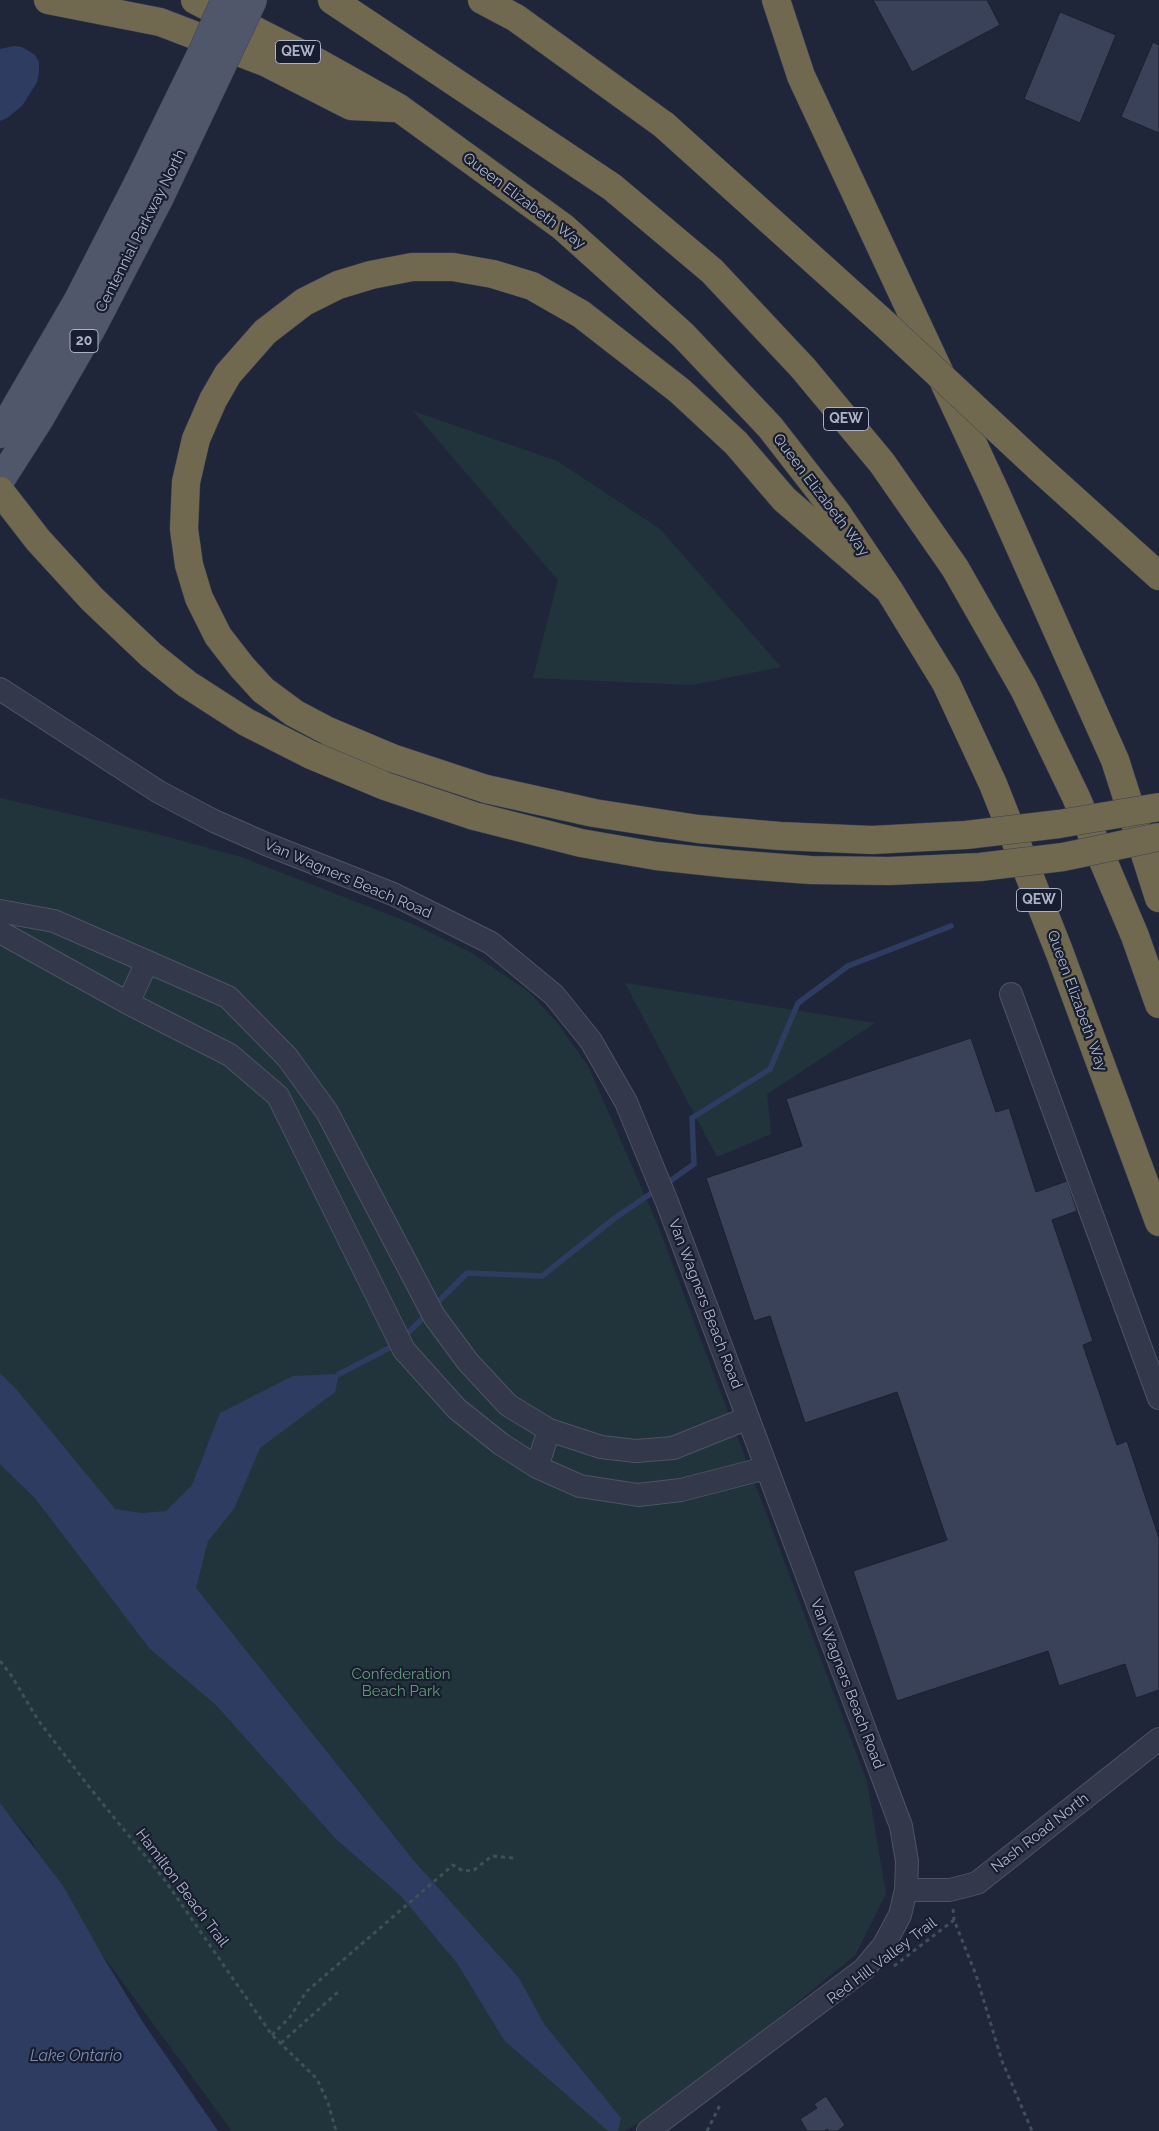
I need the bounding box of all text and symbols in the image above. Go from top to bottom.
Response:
road number: QEW [276,41,320,64]
street label: Centennial Parkway North [92,147,190,315]
street label: Queen Elizabeth Way [459,149,589,253]
road number: 20 [70,330,98,352]
road number: QEW [824,408,868,430]
street label: Queen Elizabeth Way [769,430,873,560]
street label: Van Wagners Beach Road [262,836,434,922]
road number: QEW [1016,888,1062,912]
street label: Queen Elizabeth Way [1043,928,1111,1074]
street label: Van Wagners Beach Road [664,1217,746,1391]
street label: Van Wagners Beach Road [806,1597,888,1771]
park label: Confederation Beach Park [352,1665,450,1700]
street label: Nash Road North [988,1789,1092,1877]
street label: Hamilton Beach Trail [132,1825,232,1951]
street label: Red Hill Valley Trail [824,1914,940,2008]
water label: Lake Ontario [30,2046,122,2066]

